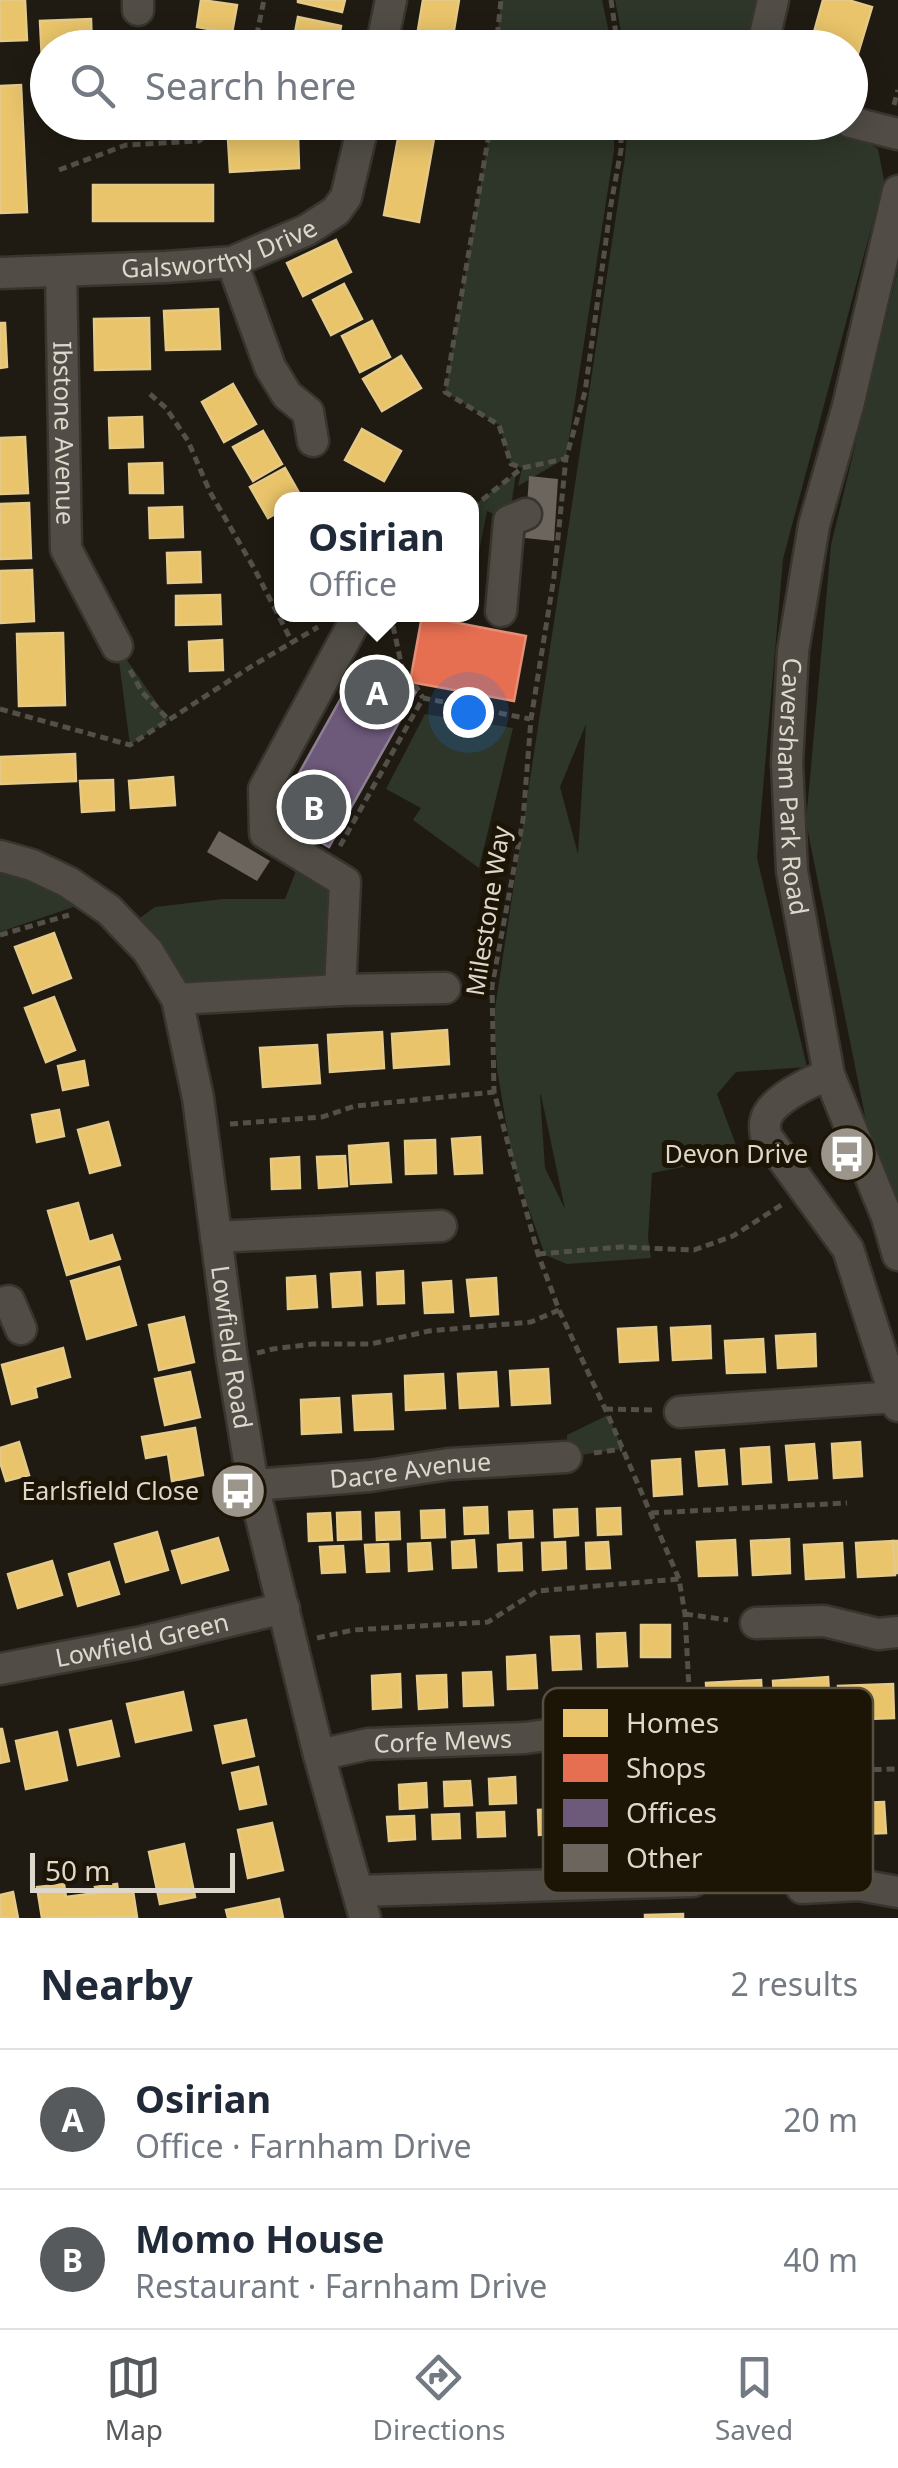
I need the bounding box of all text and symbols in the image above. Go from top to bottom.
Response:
search box [30,30,868,140]
icon: search [65,58,120,113]
text: Search here [145,59,356,111]
street label: Galsworthy Drive [121,210,323,285]
street label: Ibstone Avenue [46,341,84,525]
popup [274,492,479,622]
text: Osirian [308,510,445,562]
text: Office [308,562,397,605]
pin: A [344,654,410,730]
street label: Caversham Park Road [771,657,818,918]
your location [443,687,494,738]
pin: B [282,770,346,844]
street label: Milestone Way [457,823,517,998]
bus stop icon: Devon Drive [817,1124,877,1184]
place label: Devon Drive [665,1136,808,1170]
street label: Lowfield Road [204,1263,261,1431]
street label: Dacre Avenue [328,1444,492,1495]
bus stop icon: Earlsfield Close [208,1461,268,1521]
place label: Earlsfield Close [21,1473,199,1507]
street label: Lowfield Green [52,1604,232,1674]
legend [543,1688,873,1893]
text: Homes [626,1703,719,1741]
street label: Corfe Mews [373,1721,513,1760]
text: Shops [626,1748,706,1786]
text: Offices [626,1793,717,1831]
text: Other [626,1838,703,1876]
scale bar [30,1848,235,1892]
text: 50 m [45,1851,111,1889]
text: Nearby [40,1955,193,2012]
text: 2 results [731,1962,858,2005]
text: Osirian [135,2072,271,2124]
text: A [61,2098,84,2141]
text: 20 m [783,2098,858,2141]
text: Office · Farnham Drive [135,2124,472,2167]
text: Momo House [135,2212,385,2264]
text: B [62,2238,83,2281]
text: 40 m [783,2238,858,2281]
text: Restaurant · Farnham Drive [135,2264,547,2307]
tab: Map [105,2350,163,2448]
tab: Directions [373,2350,505,2448]
tab: Saved [715,2350,793,2448]

